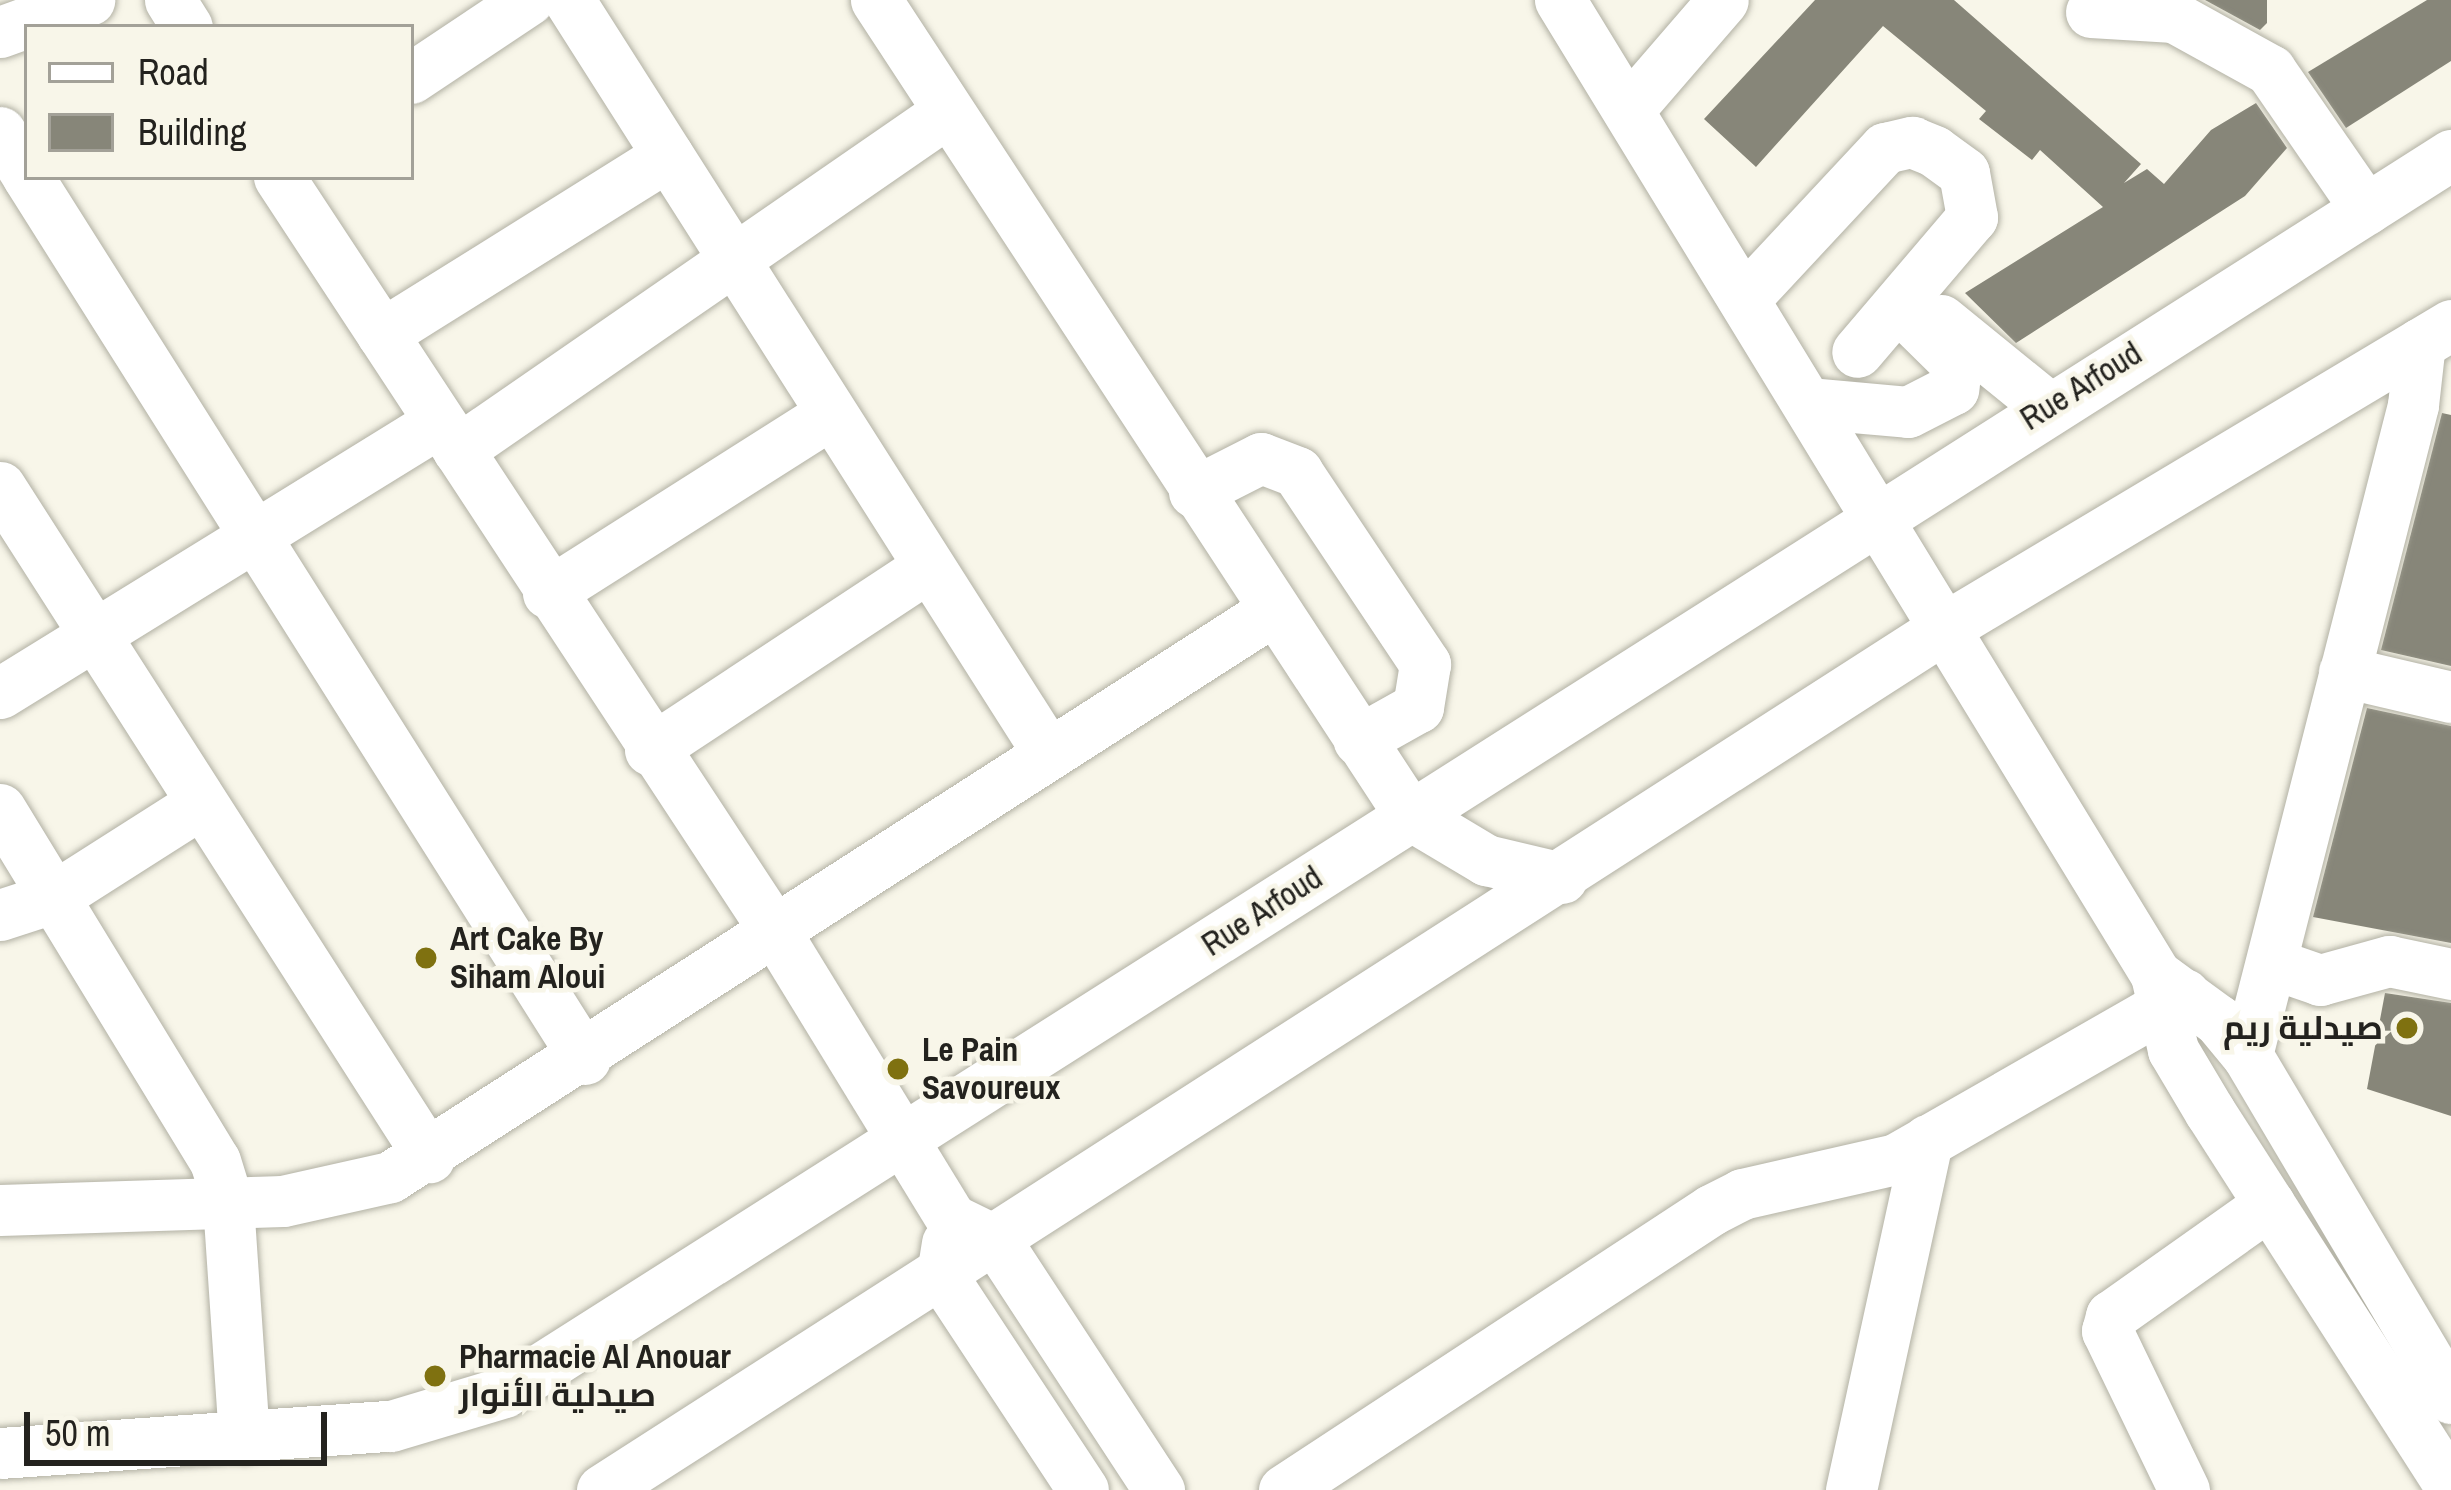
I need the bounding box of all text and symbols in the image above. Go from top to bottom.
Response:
legend [24,24,414,180]
text: Road [138,48,209,96]
text: Building [138,108,246,156]
street label: Rue Arfoud [2012,333,2150,439]
street label: Rue Arfoud [1194,857,1330,965]
place label: Art Cake By Siham Aloui [450,919,606,997]
marker: Art Cake By Siham Aloui [413,945,439,971]
place label: صيدلية ريم [2223,1008,2383,1048]
marker: صيدلية ريم [2394,1015,2420,1041]
place label: Le Pain Savoureux [922,1030,1060,1108]
marker: Le Pain Savoureux [885,1056,911,1082]
place label: Pharmacie Al Anouar صيدلية الأنوار [459,1337,733,1415]
marker: Pharmacie Al Anouar صيدلية الأنوار [422,1363,448,1389]
scale bar [30,1388,333,1462]
text: 50 m [45,1409,111,1457]

